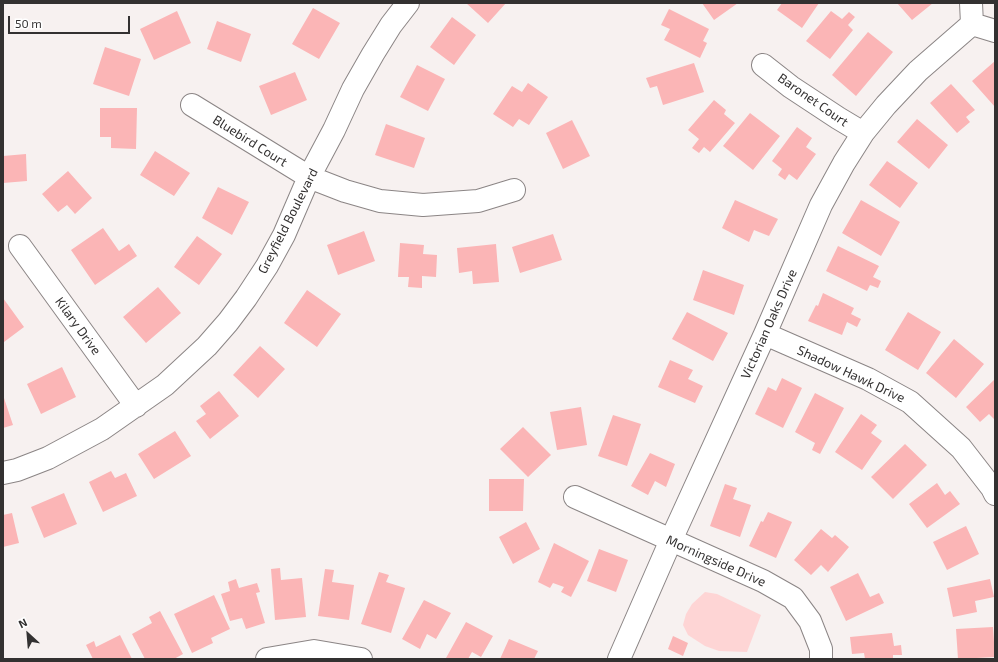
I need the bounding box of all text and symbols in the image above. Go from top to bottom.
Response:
scale bar [10,8,132,34]
text: 50 m [15,16,42,30]
street label: Baronet Court [775,70,851,130]
street label: Bluebird Court [210,112,290,170]
street label: Greyfield Boulevard [255,166,321,276]
street label: Victorian Oaks Drive [738,267,800,381]
street label: Kilary Drive [52,294,104,358]
street label: Shadow Hawk Drive [795,342,907,406]
street label: Morningside Drive [664,532,768,590]
north arrow [8,614,48,654]
text: N [16,615,29,630]

